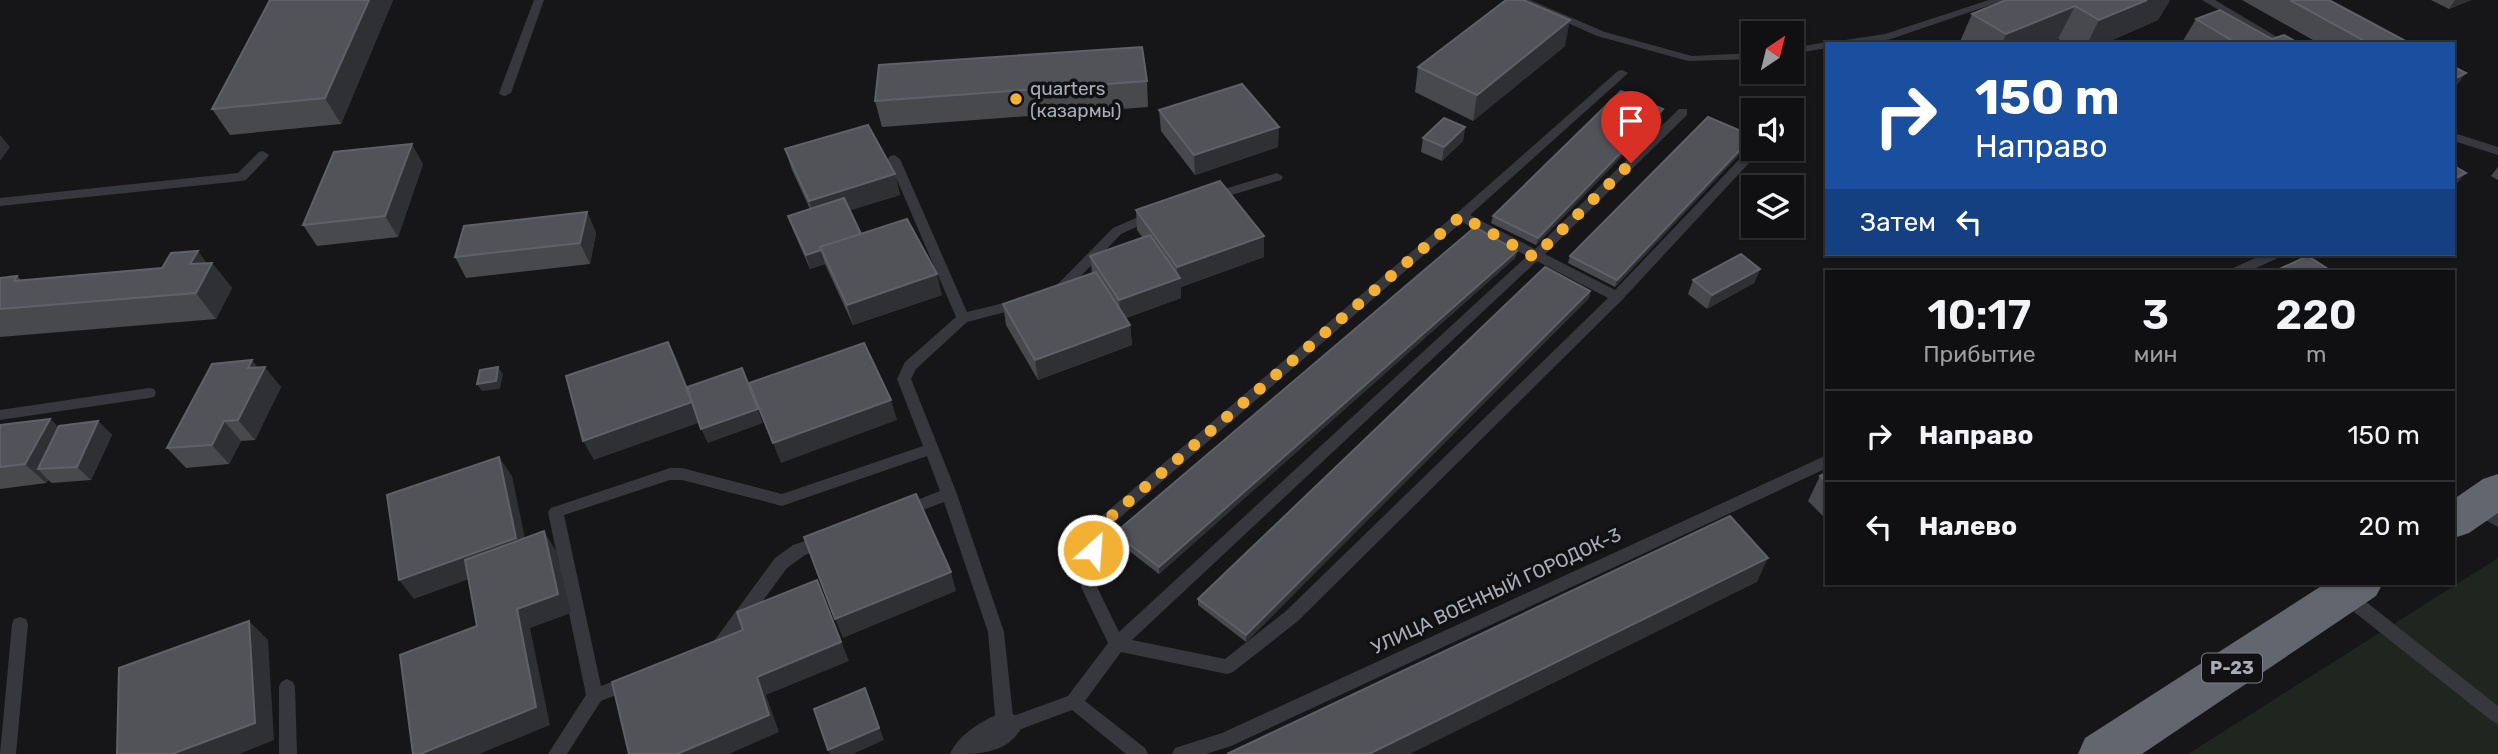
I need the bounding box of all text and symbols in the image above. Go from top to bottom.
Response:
north arrow [1741,21,1804,84]
map controls [1741,21,1804,238]
text: 150 m [1975,68,2120,126]
icon: right [1860,70,1951,161]
place label: quarters (казармы) [1030,77,1122,122]
marker: quarters (казармы) [1008,91,1024,107]
pin [1601,91,1661,163]
button: sound [1741,98,1804,161]
icon: arrive [1612,102,1650,140]
text: Направо [1975,127,2108,165]
button: layers [1741,175,1804,238]
icon: left [1950,203,1988,241]
text: Затем [1860,207,1936,238]
text: 10:17 [1928,290,2031,340]
text: 3 [2142,290,2169,340]
text: 220 [2276,290,2357,340]
text: Прибытие [1923,340,2036,368]
text: мин [2134,340,2177,368]
text: m [2306,340,2326,368]
icon: right [1860,417,1898,455]
text: Направо [1919,420,2033,451]
text: 150 m [2347,420,2420,451]
icon: left [1860,508,1898,546]
text: Налево [1919,511,2017,542]
text: 20 m [2359,511,2420,542]
position arrow [1056,513,1130,587]
street label: УЛИЦА ВОЕННЫЙ ГОРОДОК-3 [1367,523,1625,659]
road number: Р-23 [2202,654,2262,682]

